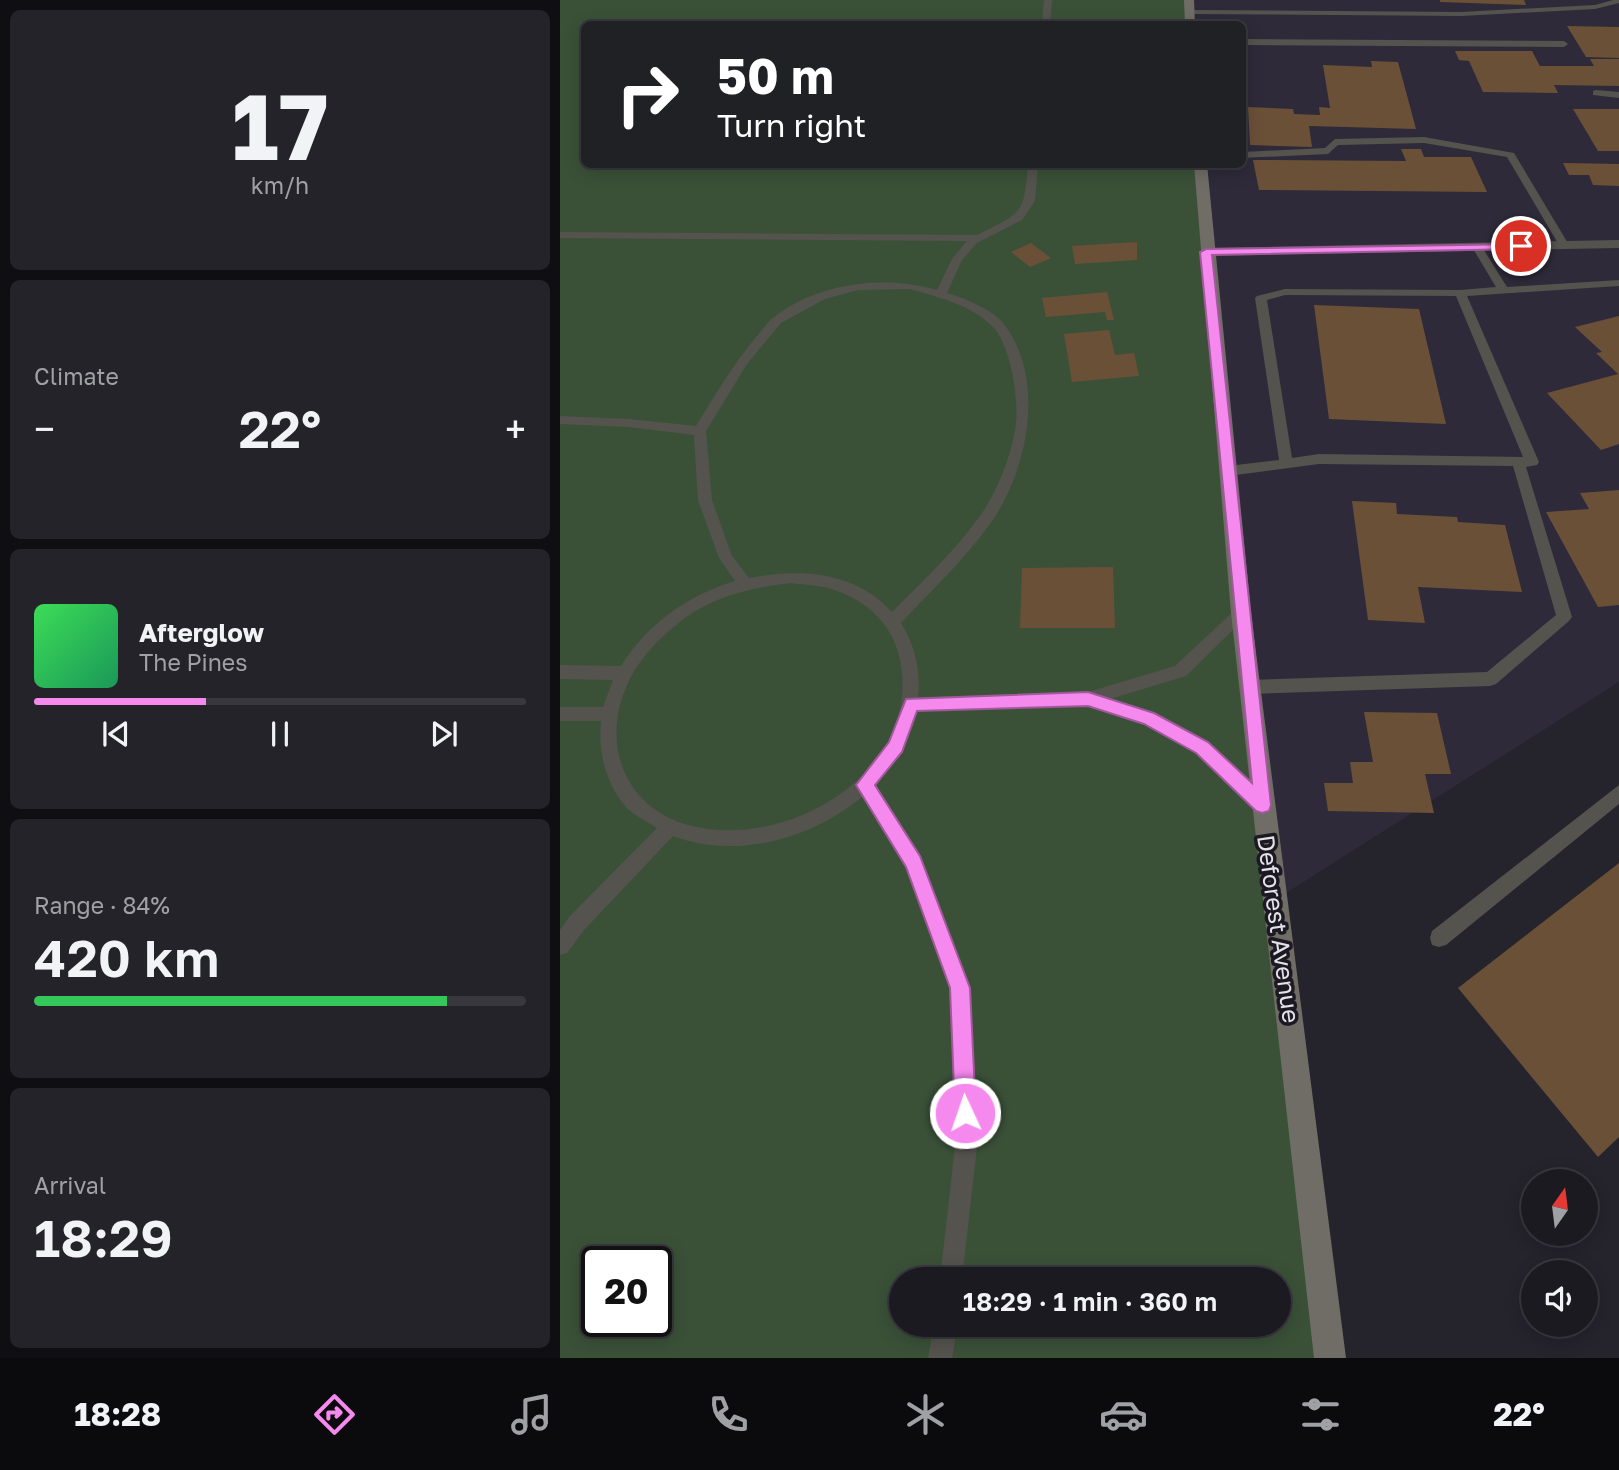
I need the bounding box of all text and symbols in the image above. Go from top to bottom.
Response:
text: 50 m [717,46,834,105]
icon: right [602,49,693,140]
text: 17 [232,71,328,180]
text: Turn right [717,106,866,144]
text: km/h [251,171,309,199]
pin [1491,216,1551,276]
icon: arrive [1502,227,1540,265]
text: Climate [34,362,119,390]
text: 22° [239,397,321,459]
text: − [34,406,55,451]
text: + [505,406,526,451]
text: Afterglow [139,617,264,648]
text: The Pines [139,648,247,676]
icon: previous [97,715,135,753]
icon: pause [261,715,299,753]
icon: next [425,715,463,753]
street label: Deforest Avenue [1252,833,1307,1025]
text: Range · 84% [34,891,170,919]
text: 420 km [34,926,219,988]
position arrow [928,1076,1002,1150]
north arrow [1521,1169,1598,1246]
map controls [1521,1169,1598,1337]
text: Arrival [34,1171,106,1199]
text: 18:29 [34,1206,173,1268]
speed limit sign: 20 [581,1246,672,1337]
button: sound [1521,1260,1598,1337]
text: 18:29 · 1 min · 360 m [963,1286,1217,1317]
icon: directions [310,1390,359,1439]
icon: music [507,1390,556,1439]
icon: phone [704,1390,753,1439]
icon: climate [901,1390,950,1439]
icon: car [1099,1390,1148,1439]
icon: filters [1296,1390,1345,1439]
text: 18:28 [74,1395,161,1433]
text: 22° [1493,1395,1545,1433]

